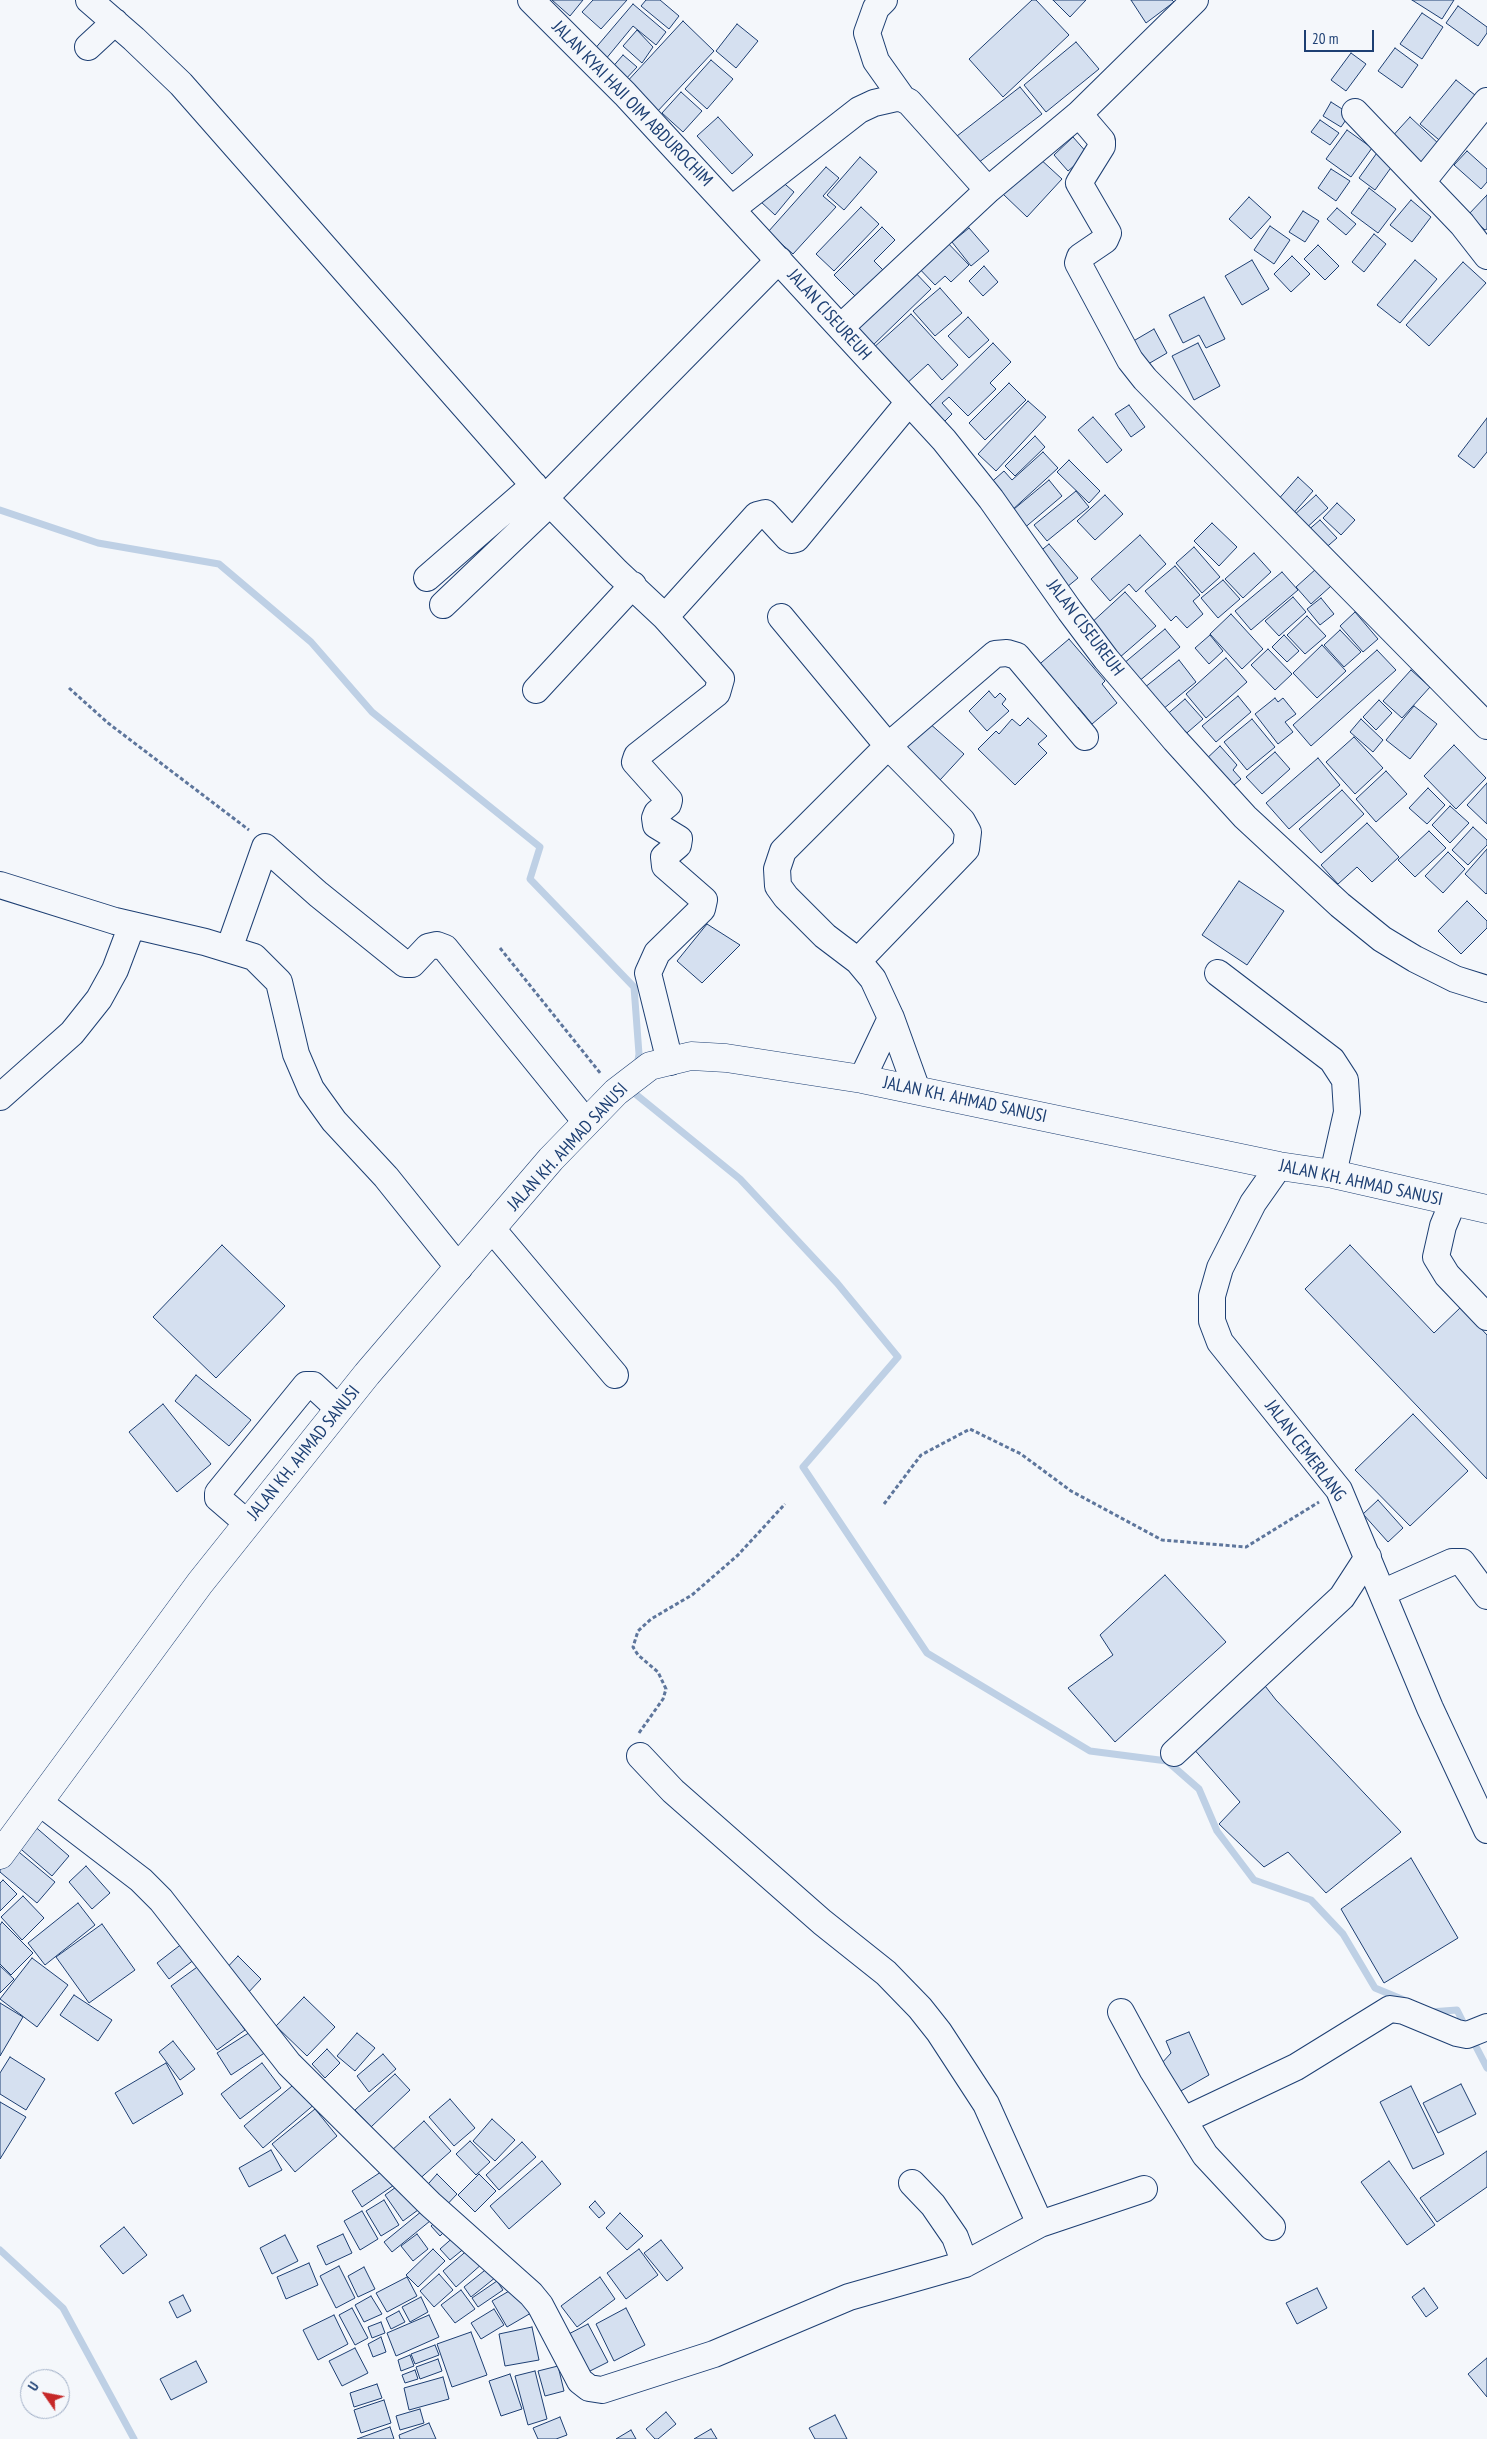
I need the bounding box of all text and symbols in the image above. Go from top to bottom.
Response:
street label: JALAN KYAI HAJI OIM ABDUROCHIM [547,17,717,191]
scale bar [1307,20,1377,52]
text: 20 m [1312,29,1338,48]
street label: JALAN CISEUREUH [782,265,876,365]
street label: JALAN CISEUREUH [1042,576,1128,680]
street label: JALAN KH. AHMAD SANUSI [881,1072,1049,1128]
street label: JALAN KH. AHMAD SANUSI [503,1079,633,1215]
street label: JALAN KH. AHMAD SANUSI [1277,1155,1445,1211]
street label: JALAN KH. AHMAD SANUSI [243,1381,365,1525]
street label: JALAN CEMERLANG [1260,1396,1350,1506]
north arrow [20,2369,70,2419]
text: U [24,2378,43,2394]

